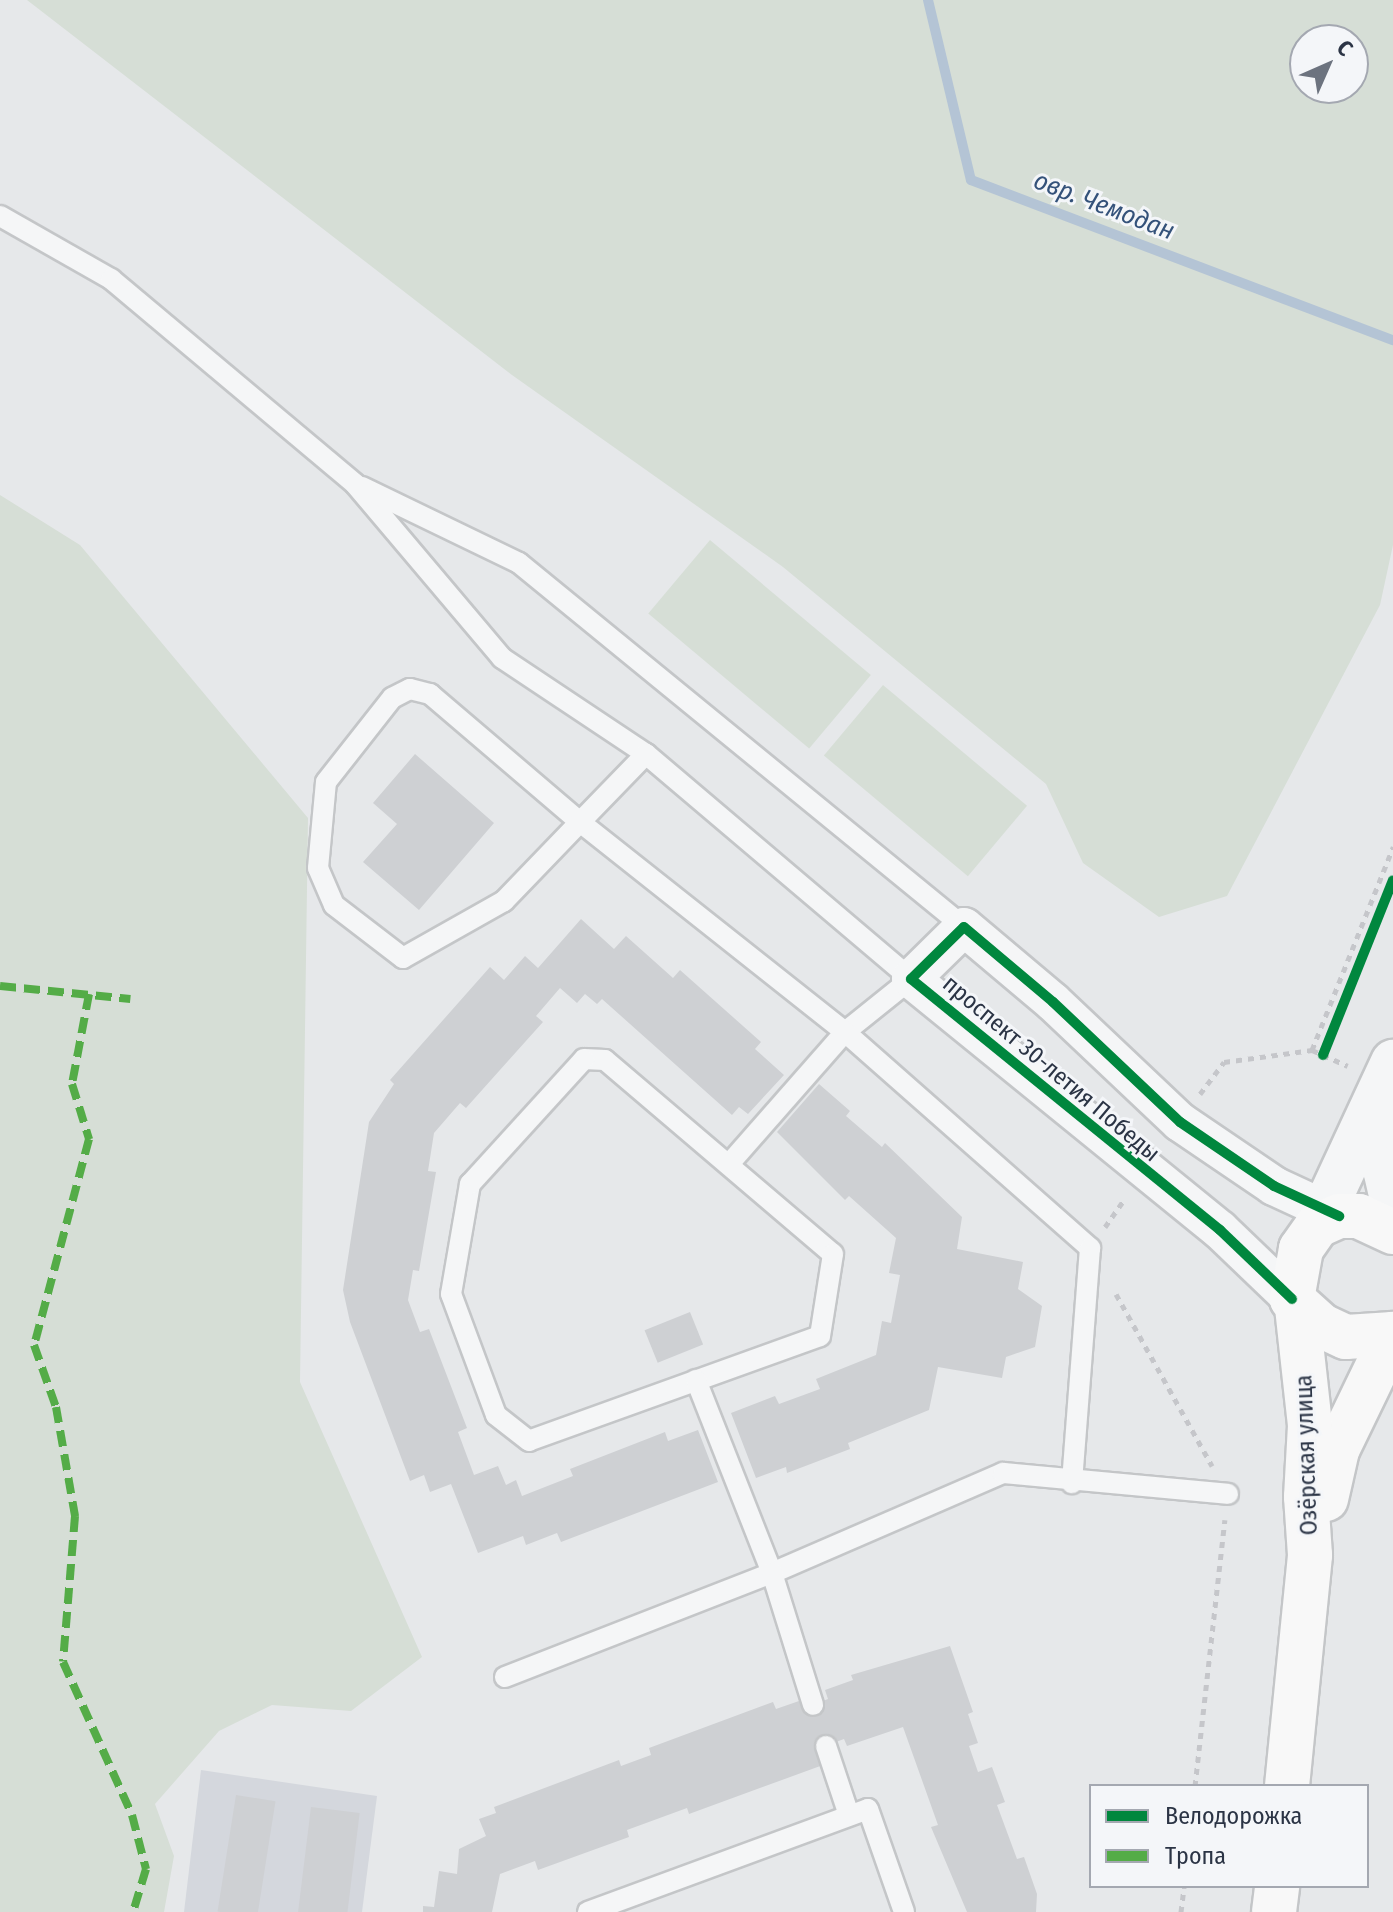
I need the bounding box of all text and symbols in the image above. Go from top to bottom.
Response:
north arrow [1289,24,1369,104]
text: С [1331,34,1359,62]
water label: овр. Чемодан [1029,165,1179,247]
street label: проспект 30-летия Победы [937,970,1165,1168]
street label: Озёрская улица [1290,1374,1324,1536]
legend [1089,1784,1369,1888]
text: Велодорожка [1165,1802,1302,1830]
text: Тропа [1165,1842,1226,1870]

